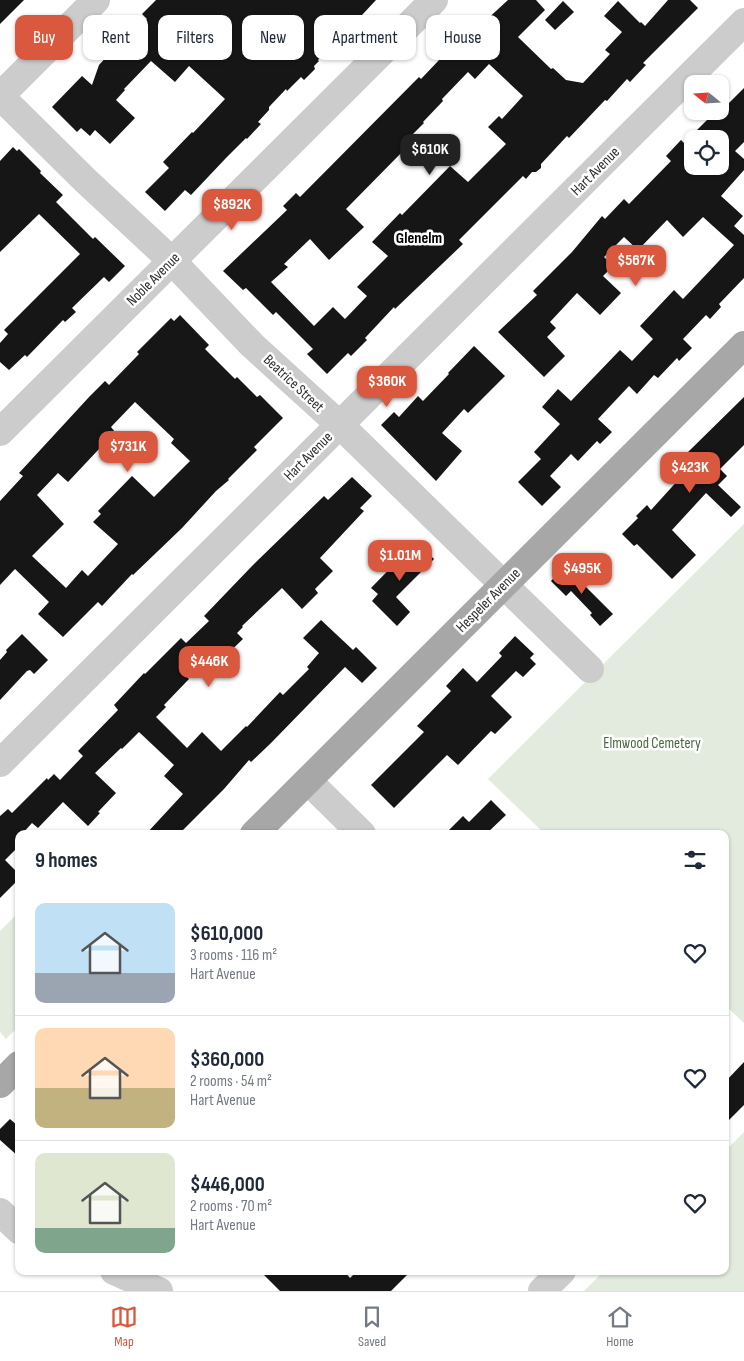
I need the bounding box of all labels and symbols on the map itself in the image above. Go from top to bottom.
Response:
north arrow [684,75,729,120]
pin: $610K [395,134,465,176]
street label: Hart Avenue [567,143,624,200]
pin: $892K [197,188,267,231]
district label: Glenelm [396,229,442,248]
pin: $567K [601,244,671,287]
street label: Noble Avenue [123,249,184,310]
street label: Beatrice Street [259,350,328,417]
pin: $360K [352,366,422,408]
street label: Hart Avenue [280,428,337,485]
pin: $731K [93,430,163,473]
pin: $423K [655,452,725,494]
pin: $1.01M [359,540,441,582]
pin: $495K [547,552,617,595]
street label: Hespeler Avenue [452,564,525,637]
pin: $446K [174,646,244,688]
park label: Elmwood Cemetery [603,734,701,753]

